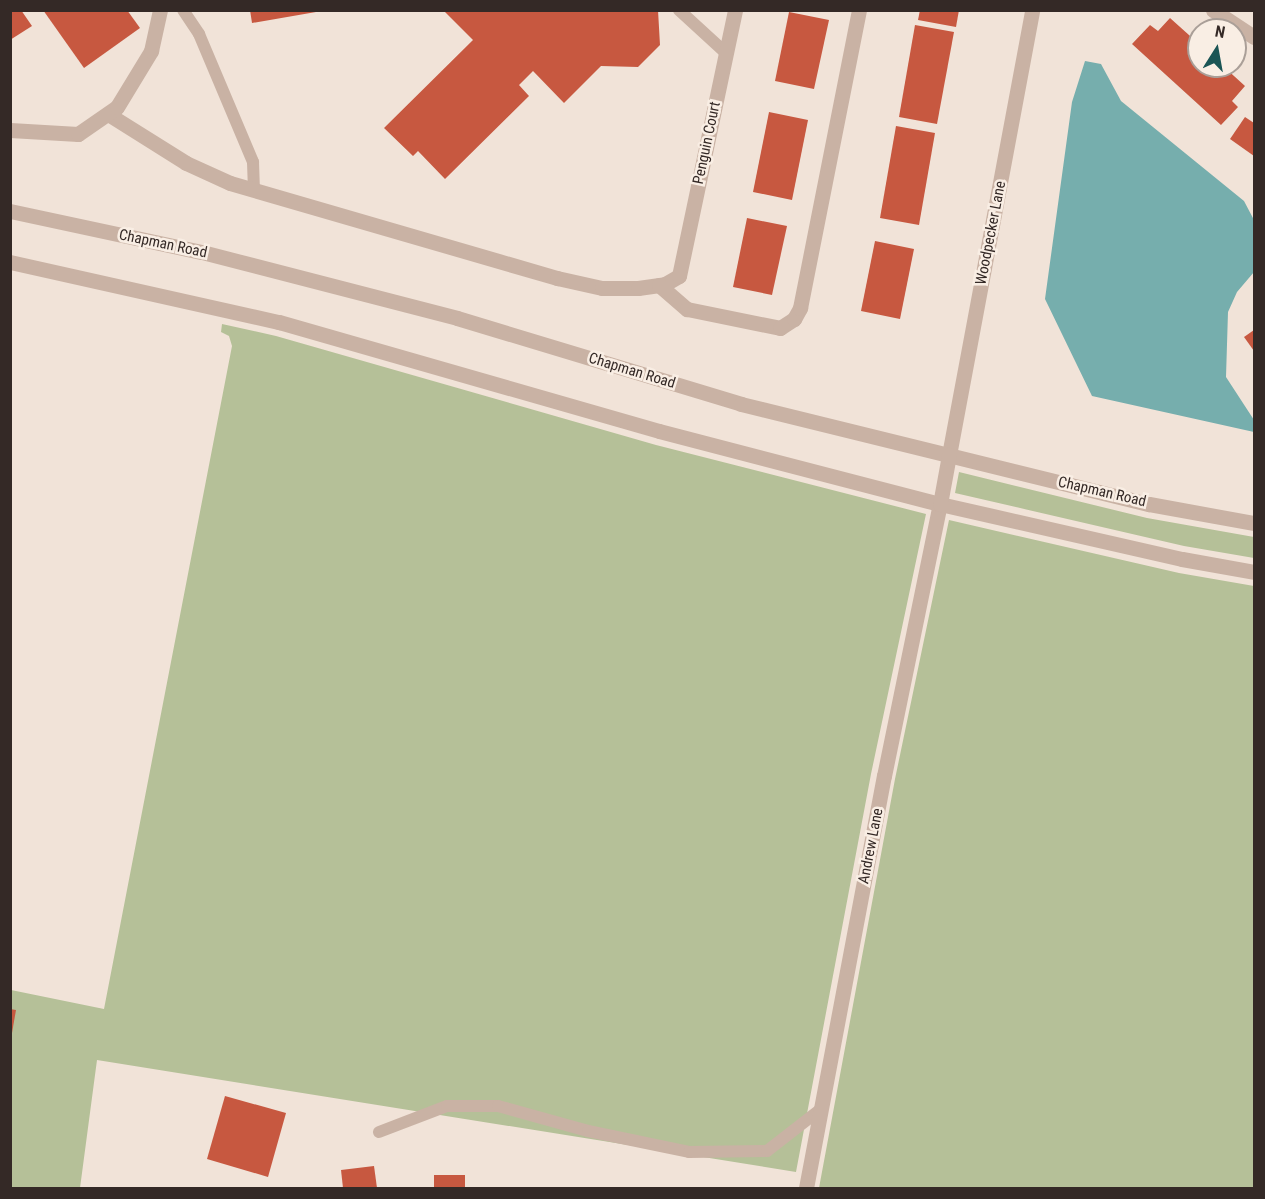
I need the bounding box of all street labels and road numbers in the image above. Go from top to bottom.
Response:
street label: Penguin Court [689,100,725,186]
street label: Woodpecker Lane [972,180,1010,286]
street label: Chapman Road [117,226,209,262]
street label: Chapman Road [587,349,677,393]
street label: Chapman Road [1056,473,1148,511]
street label: Andrew Lane [855,807,887,885]

